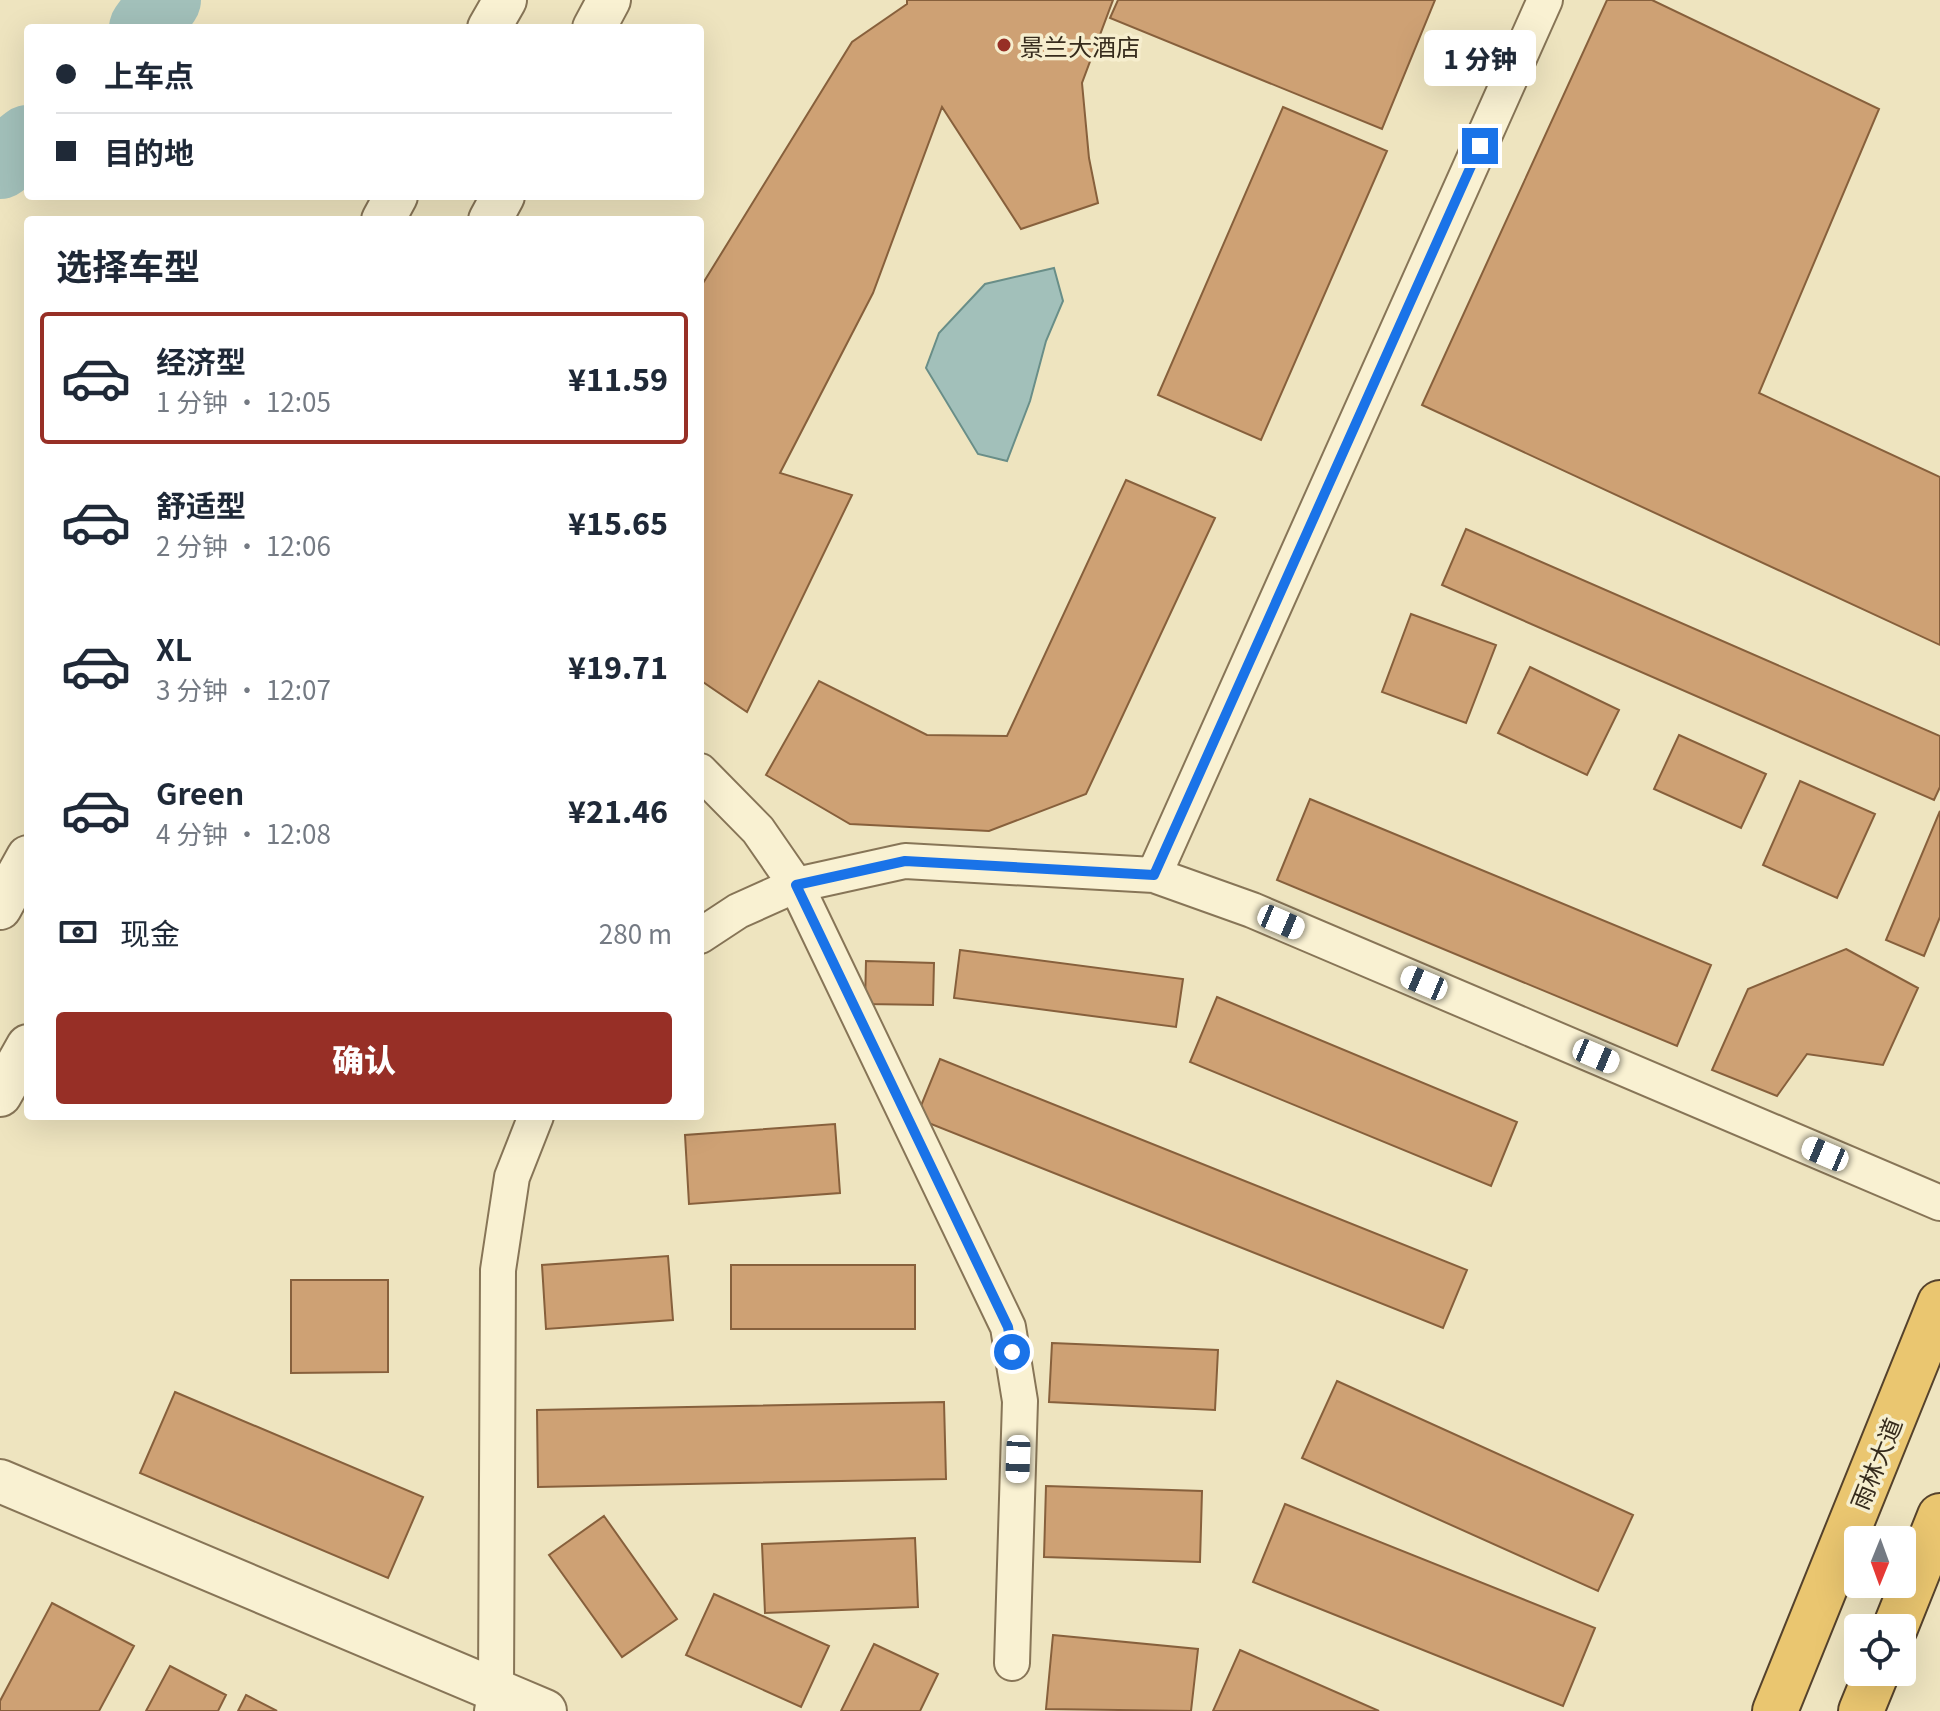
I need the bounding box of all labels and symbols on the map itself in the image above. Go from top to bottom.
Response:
place label: 景兰大酒店 [1020,28,1140,63]
callout: 1 分钟 [1424,30,1536,86]
marker: 景兰大酒店 [995,36,1013,54]
route end [1462,128,1498,164]
car [1254,902,1308,942]
car [1397,963,1451,1003]
car [1569,1036,1623,1076]
car [1798,1134,1852,1174]
route start [994,1334,1030,1370]
street label: 雨林大道 [1841,1412,1909,1514]
car [1005,1435,1031,1483]
north arrow [1844,1526,1916,1598]

